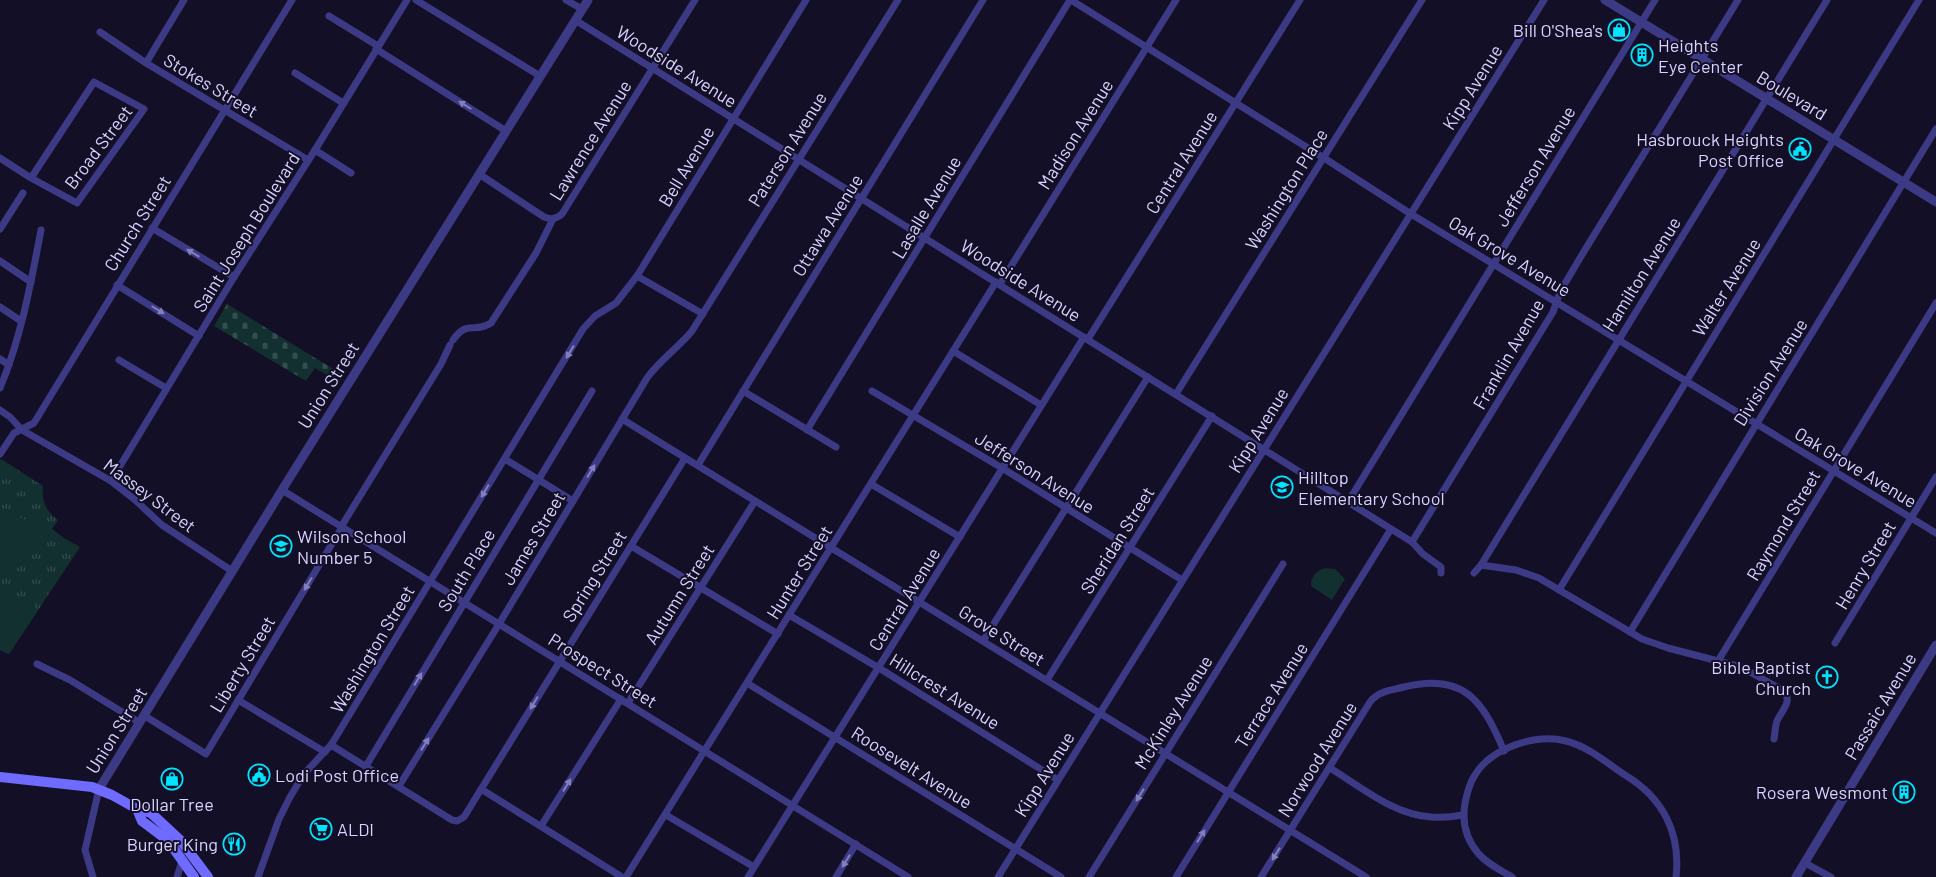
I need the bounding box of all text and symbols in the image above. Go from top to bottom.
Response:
shop icon: Bill O'Shea's [1607,18,1631,42]
place label: Bill O'Shea's [1513,19,1603,41]
street label: Woodside Avenue [613,20,741,112]
place label: Heights Eye Center [1658,34,1743,77]
street label: Kipp Avenue [1437,40,1507,134]
building icon: Heights Eye Center [1630,43,1654,67]
street label: Stokes Street [160,48,262,122]
street label: Boulevard [1753,65,1831,125]
street label: Madison Avenue [1032,75,1118,193]
street label: Lawrence Avenue [544,76,636,204]
street label: Paterson Avenue [743,88,831,210]
one-way arrow [458,100,471,110]
street label: Broad Street [59,101,137,193]
street label: Jefferson Avenue [1490,102,1580,230]
street label: Central Avenue [1141,106,1221,218]
street label: Bell Avenue [653,122,719,210]
street label: Washington Place [1240,124,1332,254]
place label: Hasbrouck Heights Post Office [1636,128,1784,171]
public building icon: Hasbrouck Heights Post Office [1788,137,1812,161]
street label: Saint Joseph Boulevard [188,148,304,316]
street label: Lasalle Avenue [887,152,965,262]
street label: Ottawa Avenue [787,170,867,280]
street label: Church Street [99,171,175,275]
street label: Oak Grove Avenue [1445,211,1575,301]
street label: Hamilton Avenue [1597,213,1685,335]
street label: Woodside Avenue [957,234,1085,326]
street label: Walter Avenue [1687,234,1765,340]
one-way arrow [187,248,200,257]
street label: Franklin Avenue [1468,295,1548,413]
one-way arrow [151,306,164,315]
street label: Division Avenue [1728,314,1812,430]
street label: Union Street [293,338,363,432]
one-way arrow [565,345,574,358]
street label: Kipp Avenue [1223,383,1293,477]
street label: Oak Grove Avenue [1791,422,1921,512]
street label: Jefferson Avenue [971,426,1099,518]
street label: Massey Street [100,453,200,537]
one-way arrow [586,464,595,477]
place label: Hilltop Elementary School [1298,466,1445,509]
street label: Raymond Street [1741,466,1825,584]
school or university icon: Hilltop Elementary School [1270,475,1294,499]
street label: Sheridan Street [1075,482,1159,598]
one-way arrow [481,484,490,497]
street label: James Street [496,487,570,589]
street label: Henry Street [1830,517,1900,613]
street label: Hunter Street [762,521,836,623]
place label: Wilson School Number 5 [297,525,407,568]
street label: South Place [433,525,499,615]
street label: Spring Street [557,526,631,626]
school or university icon: Wilson School Number 5 [269,534,293,558]
street label: Autumn Street [639,540,719,648]
street label: Central Avenue [864,543,944,655]
one-way arrow [304,578,313,591]
street label: Washington Street [325,581,419,717]
street label: Grove Street [955,600,1049,670]
street label: Liberty Street [205,612,279,716]
street label: Prospect Street [545,628,661,712]
street label: Terrace Avenue [1230,638,1312,752]
street label: Hillcrest Avenue [886,648,1004,734]
street label: Passaic Avenue [1839,649,1921,763]
street label: McKinley Avenue [1129,651,1217,773]
place label: Bible Baptist Church [1711,656,1811,699]
church icon: Bible Baptist Church [1815,665,1839,689]
one-way arrow [414,672,423,685]
street label: Union Street [81,683,151,777]
one-way arrow [530,696,539,709]
street label: Norwood Avenue [1273,697,1361,821]
street label: Roosevelt Avenue [848,721,976,813]
street label: Kipp Avenue [1009,727,1079,821]
one-way arrow [420,738,429,751]
public building icon: Lodi Post Office [247,763,271,787]
place label: Lodi Post Office [275,764,399,786]
shop icon: Dollar Tree [160,767,184,791]
one-way arrow [563,778,572,791]
building icon: Rosera Wesmont [1892,780,1916,804]
place label: Rosera Wesmont [1756,781,1888,803]
one-way arrow [1135,788,1144,801]
place label: Dollar Tree [130,793,214,815]
supermarket icon: ALDI [309,817,333,841]
place label: ALDI [337,818,374,840]
one-way arrow [1197,829,1206,842]
restaurant icon: Burger King [222,832,246,856]
place label: Burger King [127,833,218,855]
one-way arrow [1271,847,1281,860]
one-way arrow [841,854,850,867]

